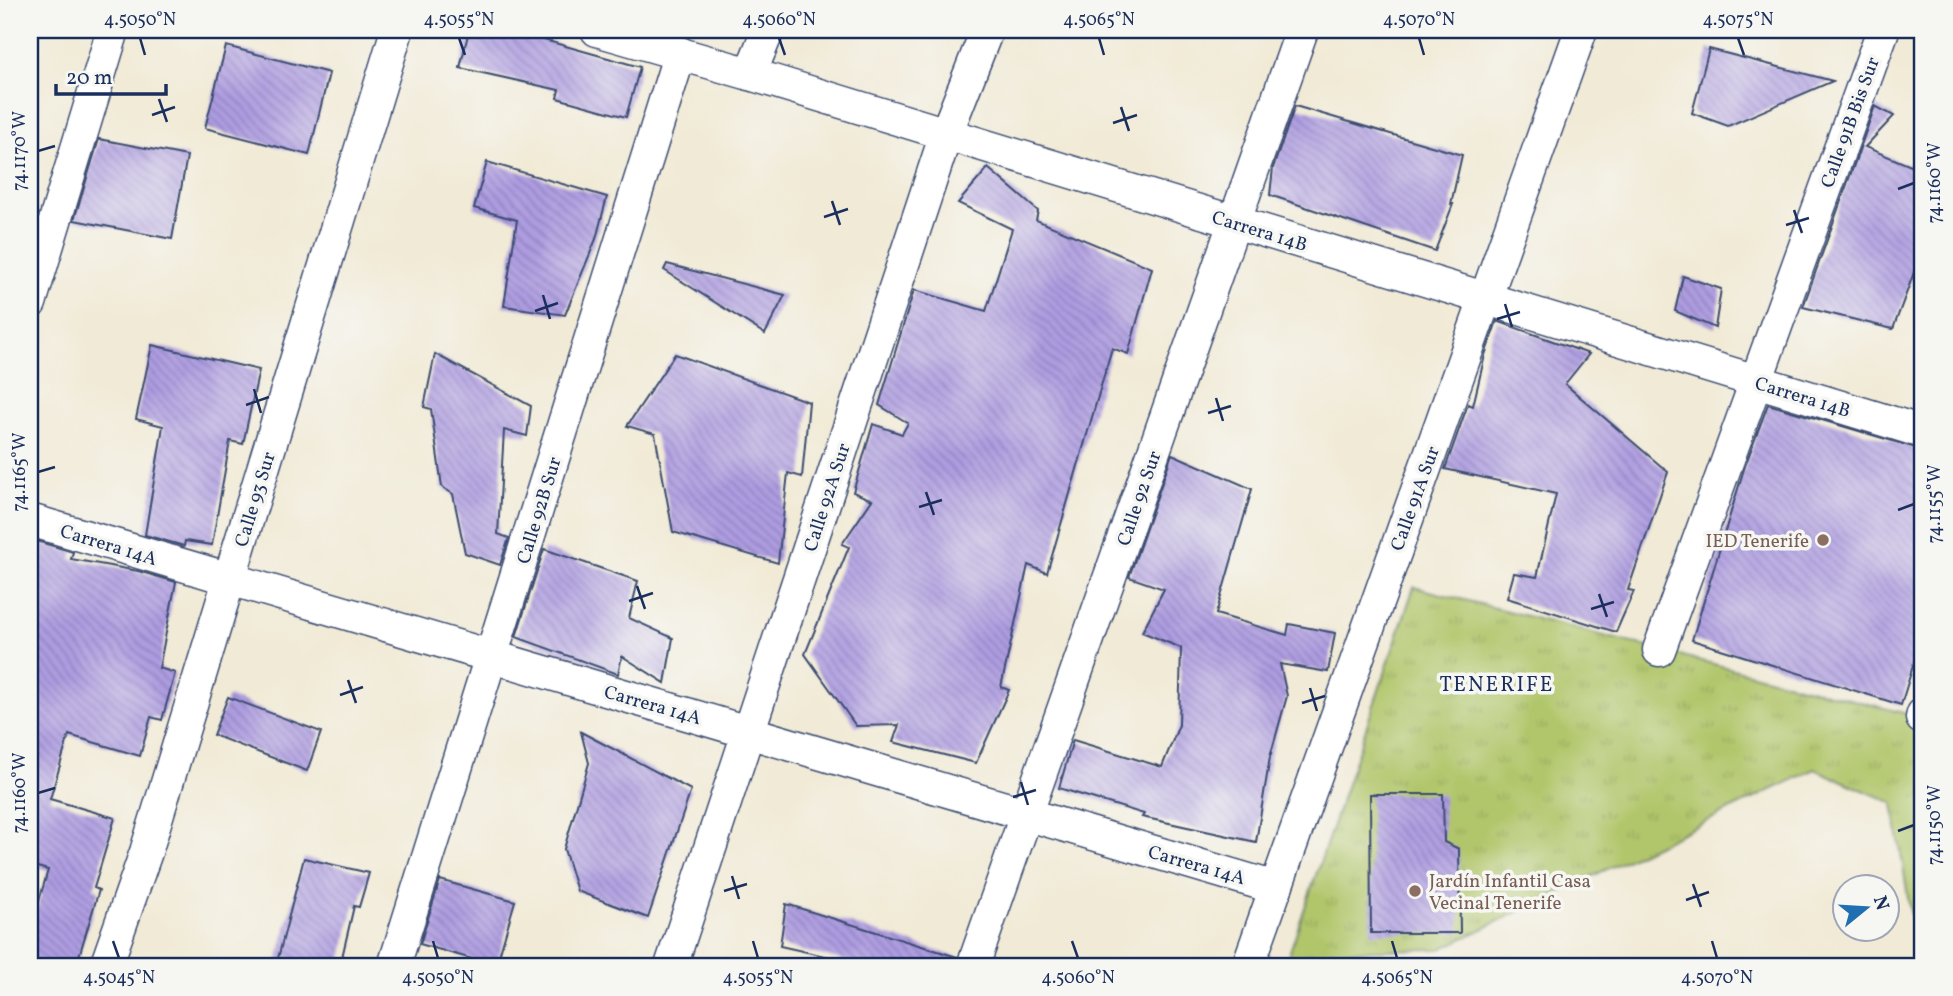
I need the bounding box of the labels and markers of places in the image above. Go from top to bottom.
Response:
place label: IED Tenerife [1705,529,1809,555]
marker: IED Tenerife [1815,532,1831,548]
place label: Jardín Infantil Casa Vecinal Tenerife [1429,869,1591,917]
marker: Jardín Infantil Casa Vecinal Tenerife [1407,883,1423,899]

